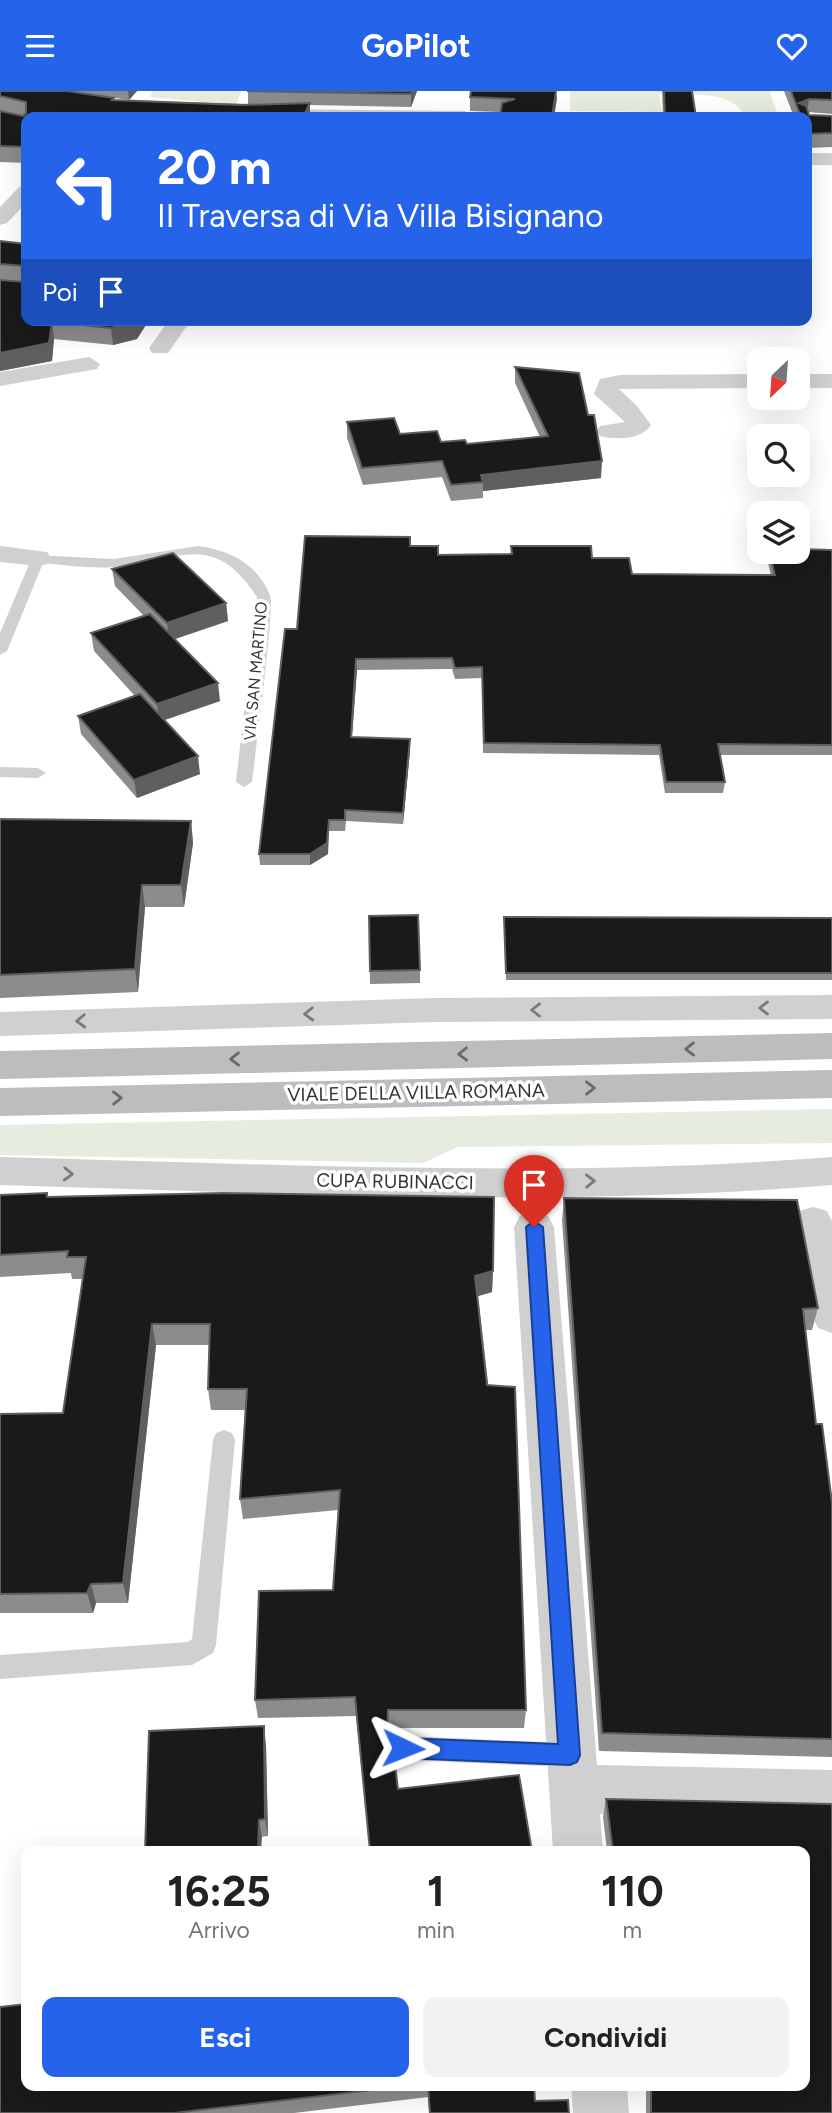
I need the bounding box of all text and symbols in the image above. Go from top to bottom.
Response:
icon: menu [21,27,59,65]
text: GoPilot [361,27,471,65]
icon: heart [773,27,811,65]
text: 20 m [157,137,272,196]
icon: left [42,140,133,231]
text: II Traversa di Via Villa Bisignano [157,197,604,235]
icon: arrive [92,273,130,311]
text: Poi [42,276,78,308]
north arrow [747,347,810,409]
map controls [747,347,810,564]
button: search [747,424,810,487]
button: layers [747,501,810,564]
street label: VIA SAN MARTINO [240,601,271,741]
one-way arrow [758,1000,769,1015]
one-way arrow [531,1002,542,1017]
one-way arrow [303,1006,314,1022]
one-way arrow [76,1013,87,1028]
one-way arrow [685,1041,695,1057]
one-way arrow [457,1046,468,1062]
one-way arrow [230,1052,241,1067]
street label: VIALE DELLA VILLA ROMANA [287,1079,545,1106]
one-way arrow [584,1081,595,1096]
one-way arrow [112,1090,123,1106]
pin [504,1155,564,1227]
one-way arrow [63,1166,74,1181]
icon: arrive [515,1166,553,1204]
street label: CUPA RUBINACCI [316,1169,474,1194]
one-way arrow [585,1173,595,1189]
position arrow [366,1711,440,1785]
text: 16:25 [167,1866,271,1917]
text: 1 [427,1866,445,1917]
text: 110 [601,1866,664,1917]
text: Arrivo [188,1916,250,1944]
text: min [417,1916,455,1944]
text: m [623,1916,642,1944]
button: Esci [42,1997,409,2077]
button: Condividi [423,1997,789,2077]

